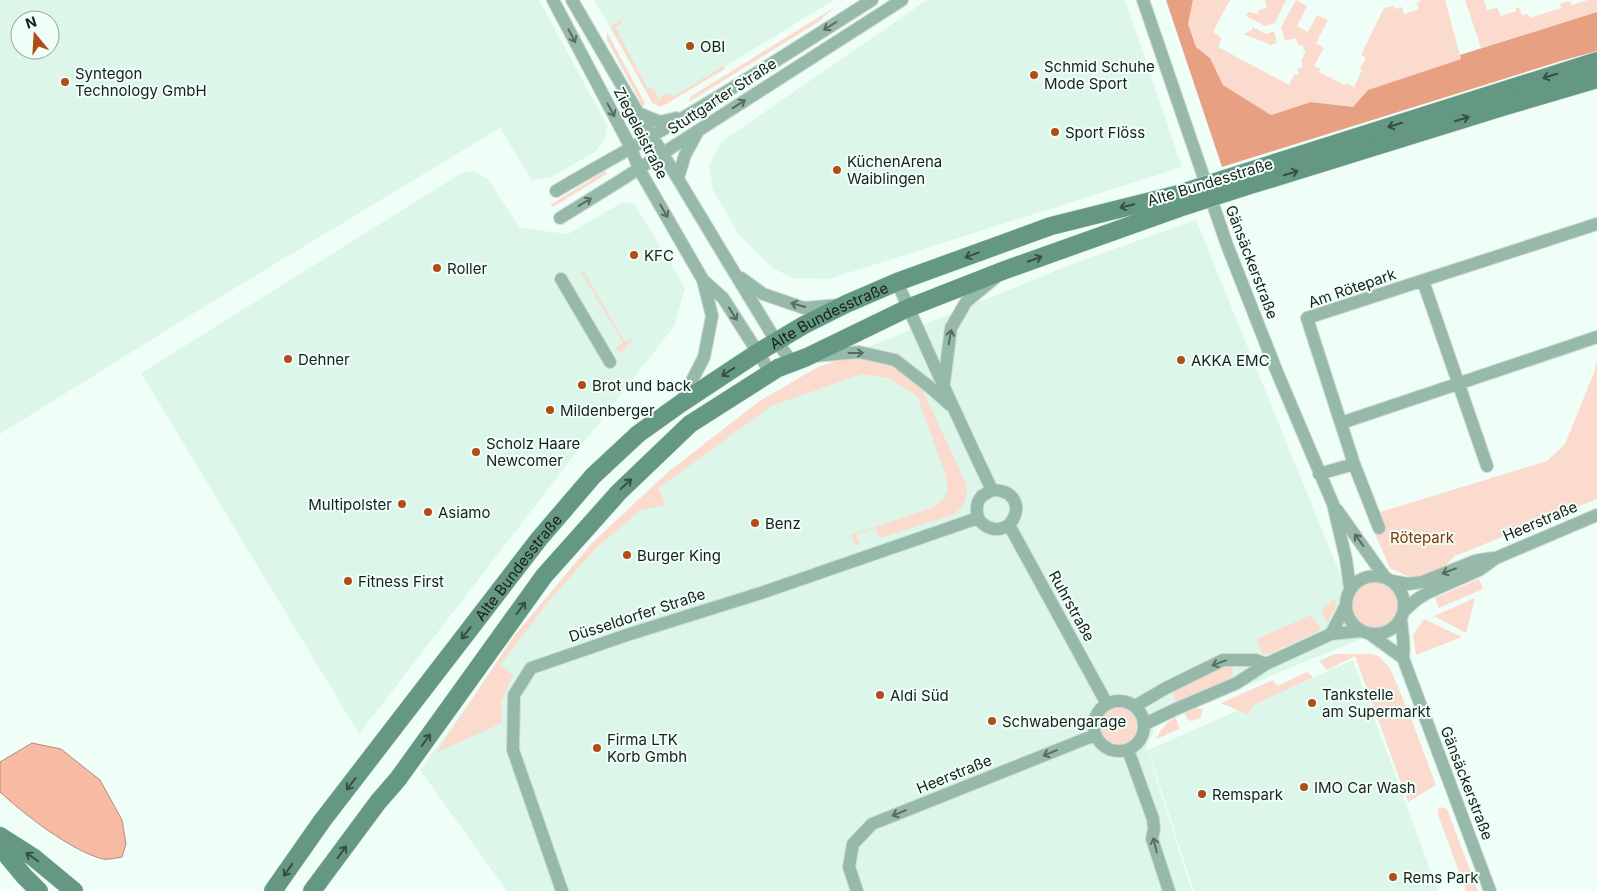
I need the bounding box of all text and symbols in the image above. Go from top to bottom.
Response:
north arrow [10,10,60,60]
text: N [23,12,39,32]
one-way arrow [824,21,838,31]
one-way arrow [567,28,577,42]
place label: OBI [700,37,725,56]
marker: OBI [684,40,696,52]
street label: Stuttgarter Straße [664,54,780,138]
place label: Schmid Schuhe Mode Sport [1044,57,1155,93]
place label: Syntegon Technology GmbH [75,64,207,100]
marker: Schmid Schuhe Mode Sport [1028,69,1040,81]
one-way arrow [1543,71,1559,81]
marker: Syntegon Technology GmbH [59,76,71,88]
street label: Ziegeleistraße [610,84,672,182]
one-way arrow [732,99,746,109]
one-way arrow [606,102,616,117]
one-way arrow [1454,114,1470,124]
one-way arrow [1388,120,1404,130]
place label: Sport Flöss [1065,123,1145,142]
marker: Sport Flöss [1049,126,1061,138]
place label: KüchenArena Waiblingen [847,152,942,188]
street label: Alte Bundesstraße [1145,154,1275,210]
marker: KüchenArena Waiblingen [831,164,843,176]
one-way arrow [1282,167,1298,177]
one-way arrow [577,197,591,207]
one-way arrow [1120,202,1136,212]
street label: Gänsäckerstraße [1222,202,1282,322]
one-way arrow [659,203,669,217]
place label: KFC [644,246,674,265]
marker: KFC [628,249,640,261]
one-way arrow [965,251,981,260]
one-way arrow [1027,254,1043,263]
place label: Roller [447,259,487,278]
marker: Roller [431,262,443,274]
street label: Am Rötepark [1306,264,1399,312]
street label: Alte Bundesstraße [766,278,891,353]
one-way arrow [790,300,806,310]
one-way arrow [729,307,739,321]
one-way arrow [945,329,955,345]
one-way arrow [847,348,863,358]
place label: Dehner [298,350,350,369]
place label: AKKA EMC [1191,351,1270,370]
marker: Dehner [282,353,294,365]
marker: AKKA EMC [1175,354,1187,366]
one-way arrow [721,367,735,377]
place label: Brot und back [592,376,692,395]
marker: Brot und back [576,379,588,391]
place label: Mildenberger [560,401,655,420]
marker: Mildenberger [544,404,556,416]
place label: Scholz Haare Newcomer [486,434,580,470]
marker: Scholz Haare Newcomer [470,446,482,458]
one-way arrow [620,478,633,490]
place label: Multipolster [308,495,392,514]
street label: Heerstraße [1500,497,1580,545]
marker: Multipolster [396,498,408,510]
place label: Asiamo [438,503,490,522]
marker: Asiamo [422,506,434,518]
street label: Alte Bundesstraße [470,510,566,624]
place label: Benz [765,514,801,533]
marker: Benz [749,517,761,529]
park label: Rötepark [1390,528,1455,547]
one-way arrow [1353,534,1364,547]
place label: Burger King [637,546,721,565]
marker: Burger King [621,549,633,561]
street label: Ruhrstraße [1045,567,1099,645]
one-way arrow [1442,567,1457,576]
place label: Fitness First [358,572,444,591]
marker: Fitness First [342,575,354,587]
street label: Düsseldorfer Straße [566,584,708,646]
one-way arrow [516,601,526,615]
one-way arrow [461,626,472,639]
one-way arrow [1212,659,1227,668]
place label: Tankstelle am Supermarkt [1322,685,1431,721]
place label: Aldi Süd [890,686,949,705]
marker: Aldi Süd [874,689,886,701]
marker: Tankstelle am Supermarkt [1306,697,1318,709]
place label: Schwabengarage [1002,712,1126,731]
marker: Schwabengarage [986,715,998,727]
street label: Gänsäckerstraße [1437,723,1497,843]
place label: Firma LTK Korb Gmbh [607,730,687,766]
one-way arrow [421,733,431,747]
marker: Firma LTK Korb Gmbh [591,742,603,754]
one-way arrow [1043,749,1058,759]
street label: Heerstraße [914,750,994,798]
one-way arrow [346,777,356,791]
place label: IMO Car Wash [1314,778,1416,797]
marker: IMO Car Wash [1298,781,1310,793]
place label: Remspark [1212,785,1284,804]
marker: Remspark [1196,788,1208,800]
one-way arrow [892,809,907,819]
one-way arrow [1149,837,1159,853]
one-way arrow [336,846,347,859]
one-way arrow [26,852,40,862]
one-way arrow [283,863,293,877]
place label: Rems Park [1403,868,1479,887]
marker: Rems Park [1387,871,1399,883]

